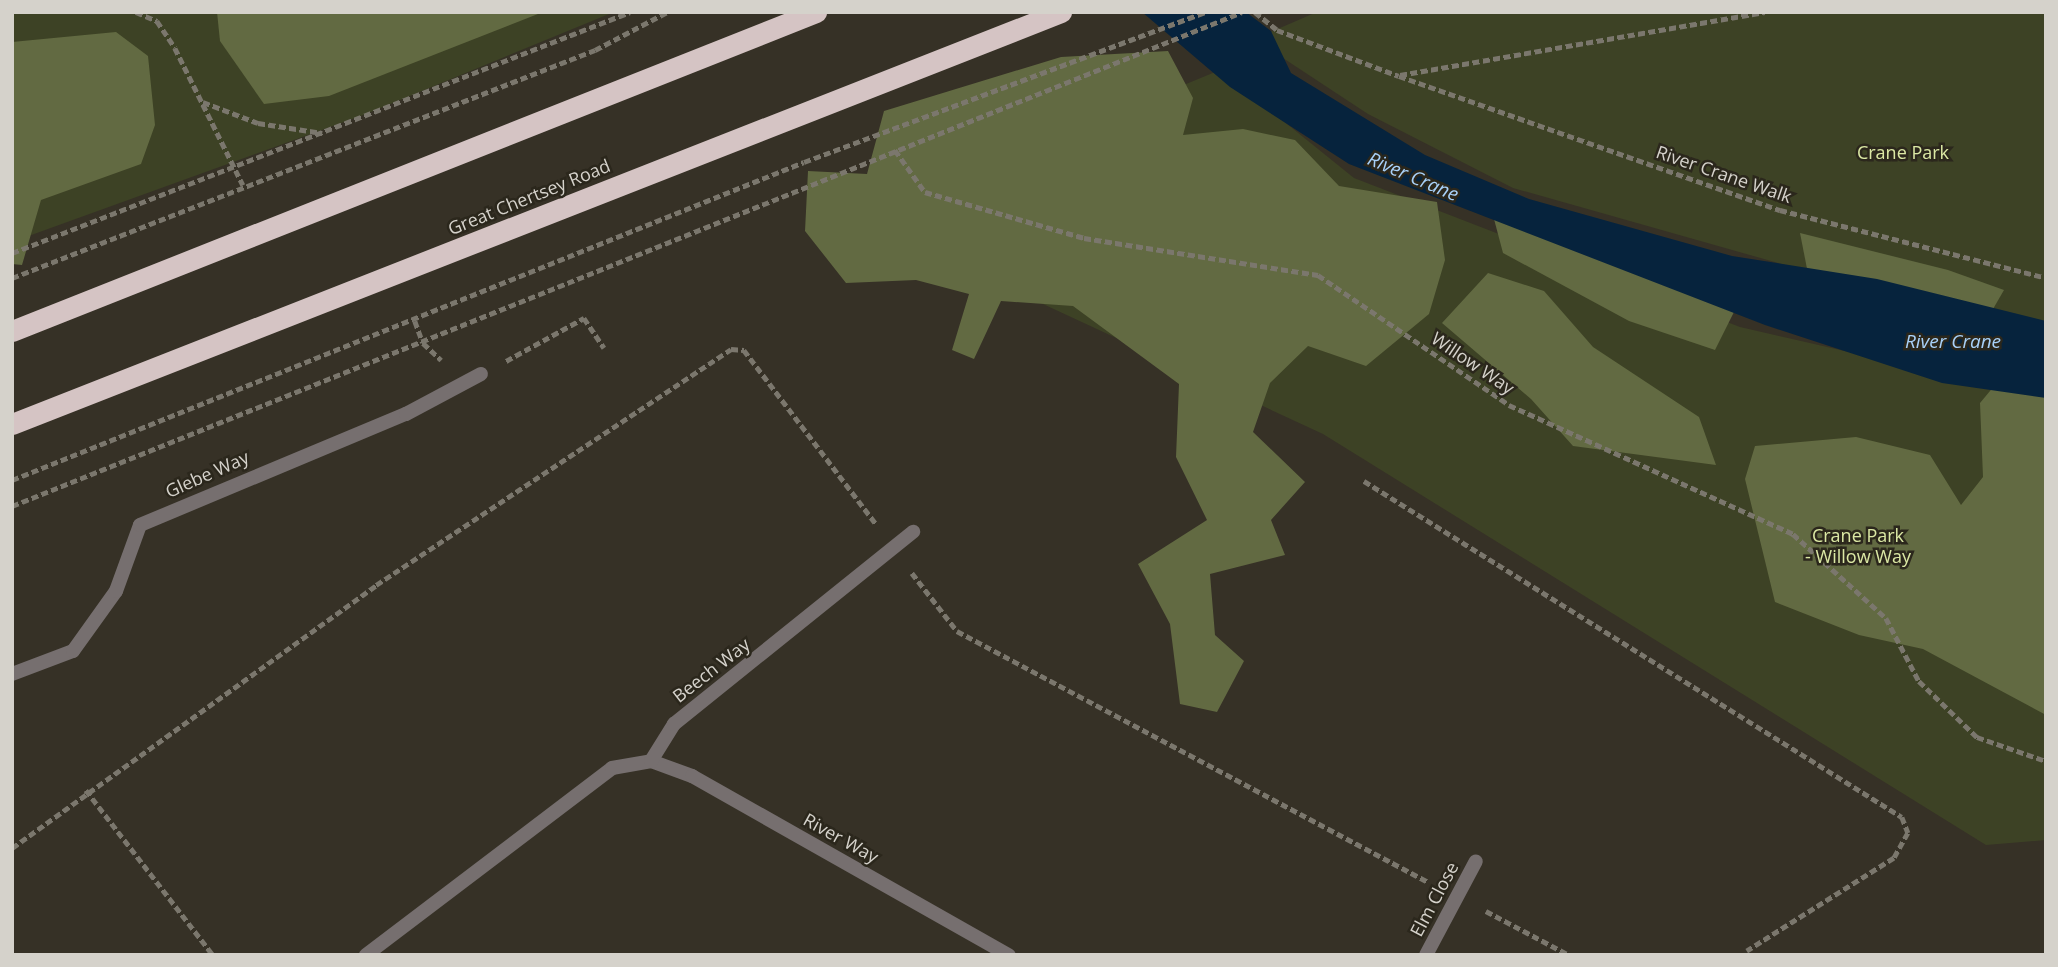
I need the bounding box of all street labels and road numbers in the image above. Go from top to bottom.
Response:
street label: River Crane Walk [1653,141,1795,207]
street label: Great Chertsey Road [445,155,613,239]
street label: Willow Way [1427,327,1519,399]
street label: Glebe Way [162,446,252,502]
street label: Beech Way [668,633,754,707]
street label: River Way [800,809,882,867]
street label: Elm Close [1405,858,1463,940]

